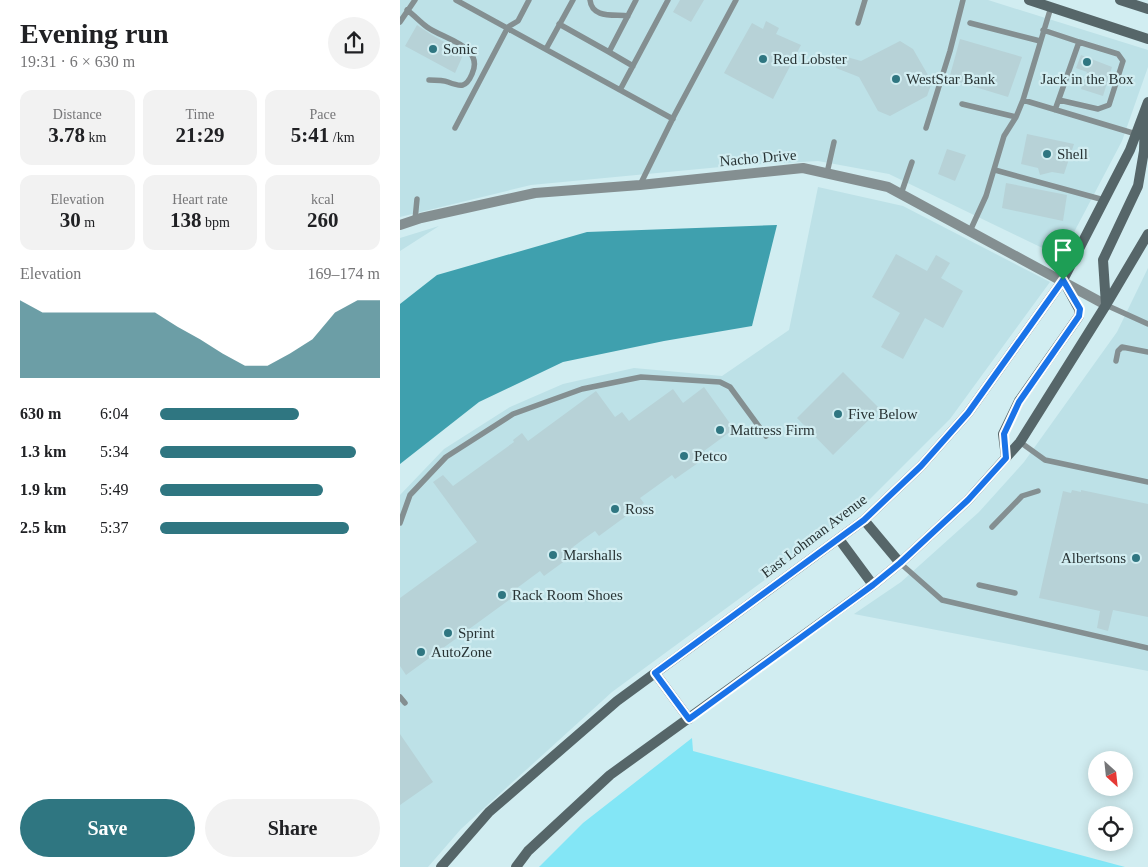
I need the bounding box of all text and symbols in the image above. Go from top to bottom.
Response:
button: share [328,17,380,69]
text: Evening run [20,18,169,49]
place label: Sonic [443,41,478,57]
marker: Sonic [427,43,439,55]
place label: Red Lobster [773,51,847,67]
text: 19:31 · 6 × 630 m [20,53,135,70]
marker: Red Lobster [757,53,769,65]
marker: Jack in the Box [1081,56,1093,68]
place label: WestStar Bank [906,71,996,87]
place label: Jack in the Box [1041,71,1134,87]
marker: WestStar Bank [890,73,902,85]
text: Distance [53,107,102,122]
text: Time [185,107,215,122]
text: Pace [309,107,336,122]
text: 3.78 [48,123,85,147]
text: 21:29 [175,123,224,147]
text: 5:41 [291,123,329,147]
text: km [85,130,106,145]
text: /km [329,130,355,145]
place label: Shell [1057,146,1088,162]
street label: Nacho Drive [719,147,797,169]
marker: Shell [1041,148,1053,160]
text: Elevation [51,192,104,207]
text: Heart rate [172,192,228,207]
text: kcal [311,192,334,207]
text: 30 [60,208,81,232]
text: 138 [170,208,202,232]
text: 260 [307,208,338,232]
text: m [81,215,95,230]
text: bpm [202,215,230,230]
pin [1042,229,1084,280]
icon: arrive [1049,236,1077,264]
text: Elevation [20,265,81,282]
text: 169–174 m [308,265,380,282]
text: 630 m [20,405,61,422]
text: 6:04 [100,405,128,422]
place label: Five Below [848,406,918,422]
marker: Five Below [832,408,844,420]
place label: Mattress Firm [730,422,815,438]
marker: Mattress Firm [714,424,726,436]
text: 1.3 km [20,443,66,460]
text: 5:34 [100,443,128,460]
place label: Petco [694,448,727,464]
marker: Petco [678,450,690,462]
text: 1.9 km [20,481,66,498]
text: 5:49 [100,481,128,498]
street label: East Lohman Avenue [758,491,870,581]
place label: Ross [625,501,654,517]
marker: Ross [609,503,621,515]
text: 2.5 km [20,519,66,536]
text: 5:37 [100,519,128,536]
place label: Marshalls [563,547,622,563]
marker: Marshalls [547,549,559,561]
place label: Albertsons [1061,550,1126,566]
marker: Albertsons [1130,552,1142,564]
place label: Rack Room Shoes [512,587,623,603]
marker: Rack Room Shoes [496,589,508,601]
place label: Sprint [458,625,496,641]
marker: Sprint [442,627,454,639]
place label: AutoZone [431,644,492,660]
marker: AutoZone [415,646,427,658]
north arrow [1088,751,1132,796]
map controls [1088,751,1133,851]
button: Save [20,799,195,857]
button: Share [205,799,380,857]
button: locate [1088,806,1133,851]

